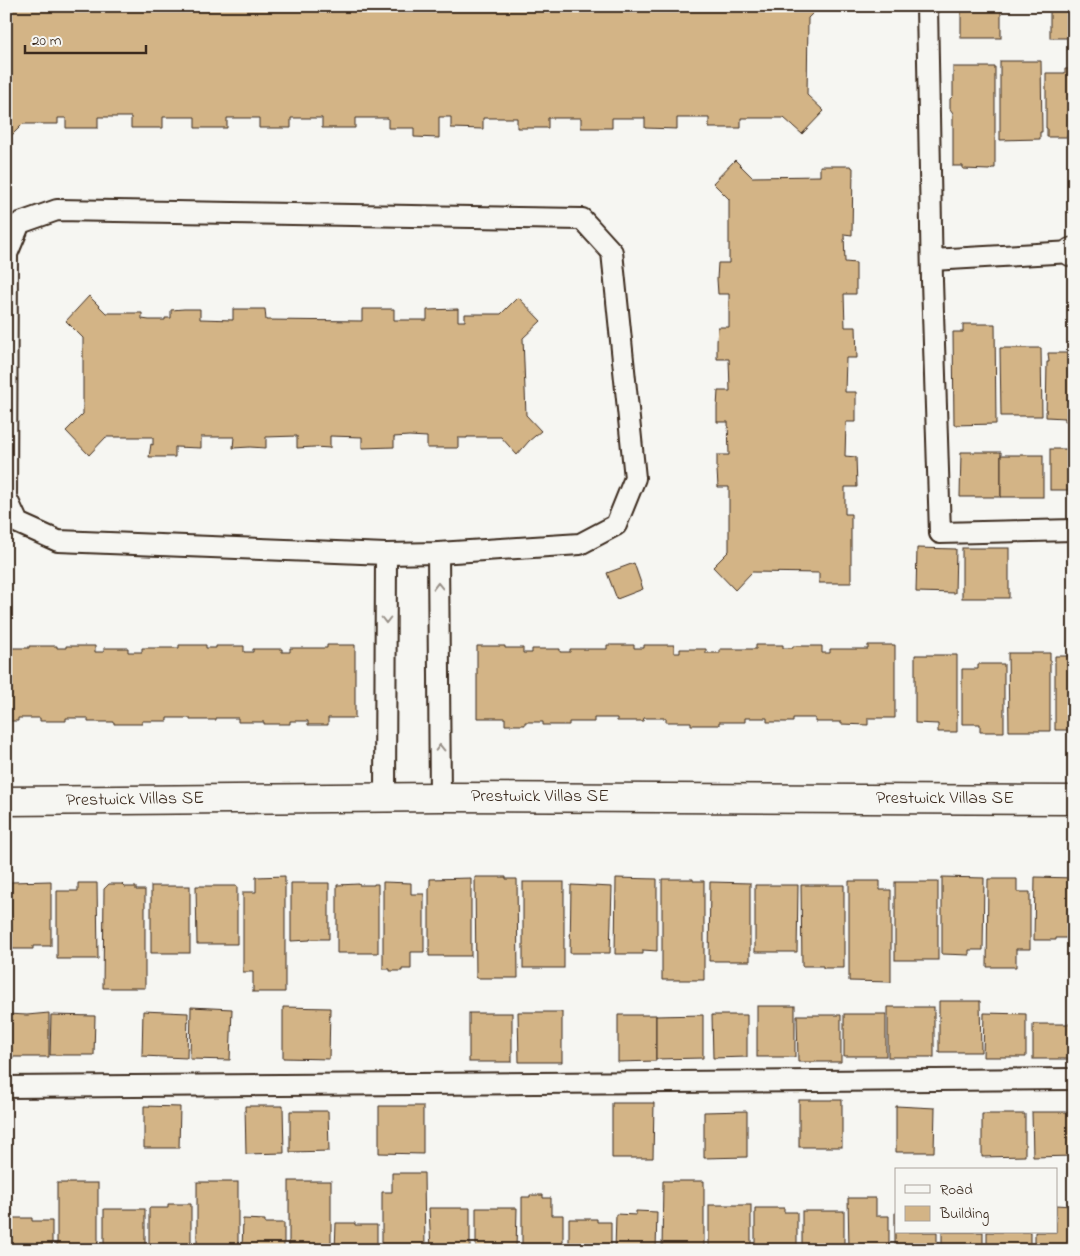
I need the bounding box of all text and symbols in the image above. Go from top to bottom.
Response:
scale bar [25,22,146,54]
text: 20 m [32,30,62,52]
one-way arrow [433,581,443,589]
one-way arrow [381,616,391,624]
one-way arrow [435,744,445,752]
street label: Prestwick Villas SE [471,784,609,810]
street label: Prestwick Villas SE [66,786,204,814]
street label: Prestwick Villas SE [876,786,1014,812]
legend [895,1168,1058,1234]
text: Road [940,1179,973,1201]
text: Building [939,1203,989,1226]

